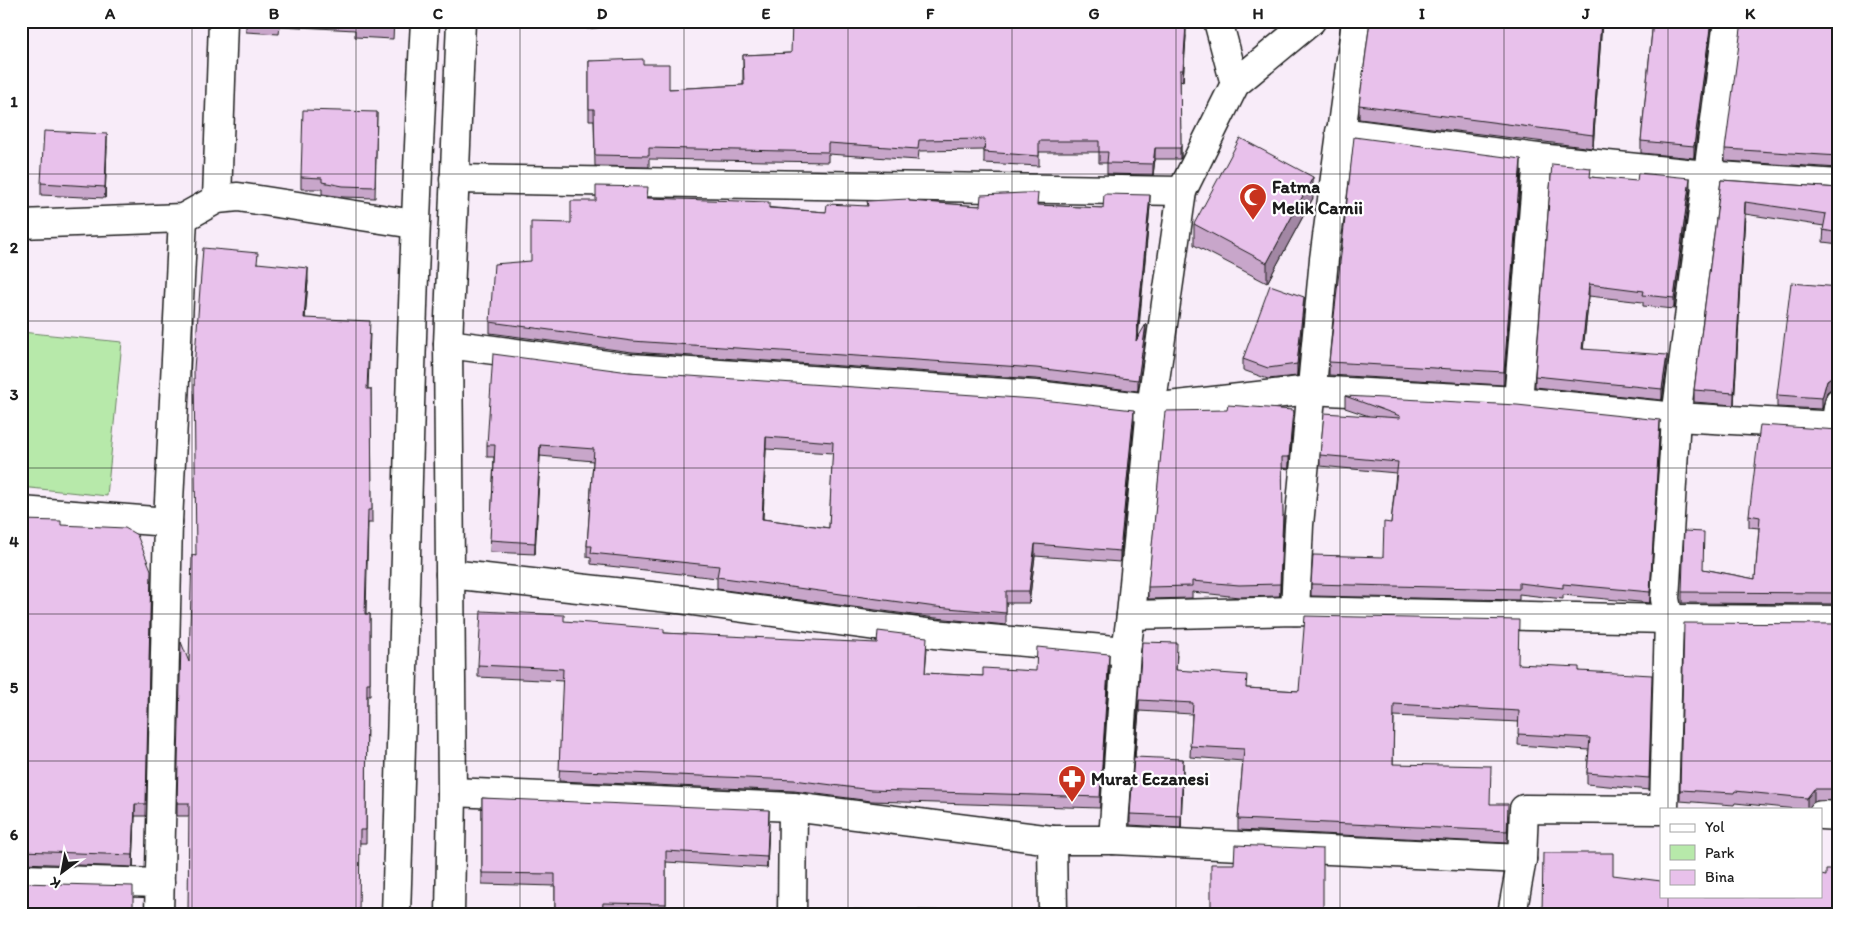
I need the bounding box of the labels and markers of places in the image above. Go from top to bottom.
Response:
place label: Fatma Melik Camii [1272,176,1363,219]
mosque icon: Fatma Melik Camii [1238,182,1268,221]
pharmacy icon: Murat Eczanesi [1057,764,1087,803]
place label: Murat Eczanesi [1091,768,1209,790]

